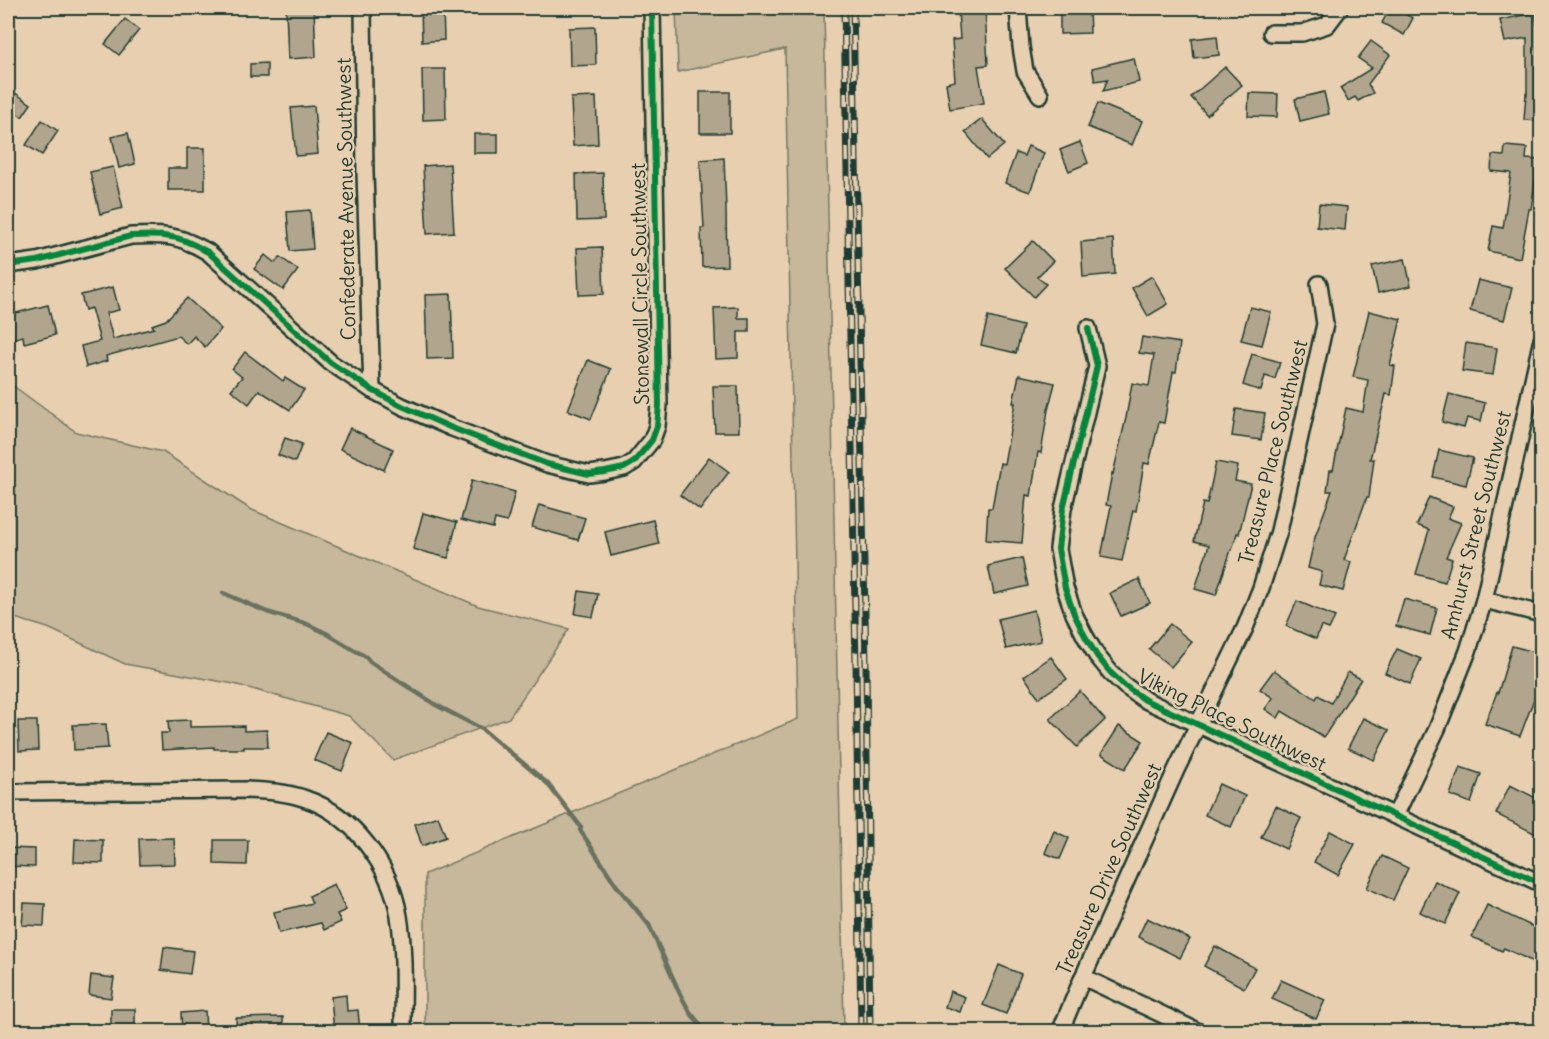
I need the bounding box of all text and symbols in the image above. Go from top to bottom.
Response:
street label: Confederate Avenue Southwest [331,57,360,341]
street label: Stonewall Circle Southwest [625,162,654,405]
street label: Treasure Place Southwest [1233,337,1313,567]
street label: Amhurst Street Southwest [1435,408,1516,642]
street label: Viking Place Southwest [1134,663,1331,776]
street label: Treasure Drive Southwest [1050,759,1167,979]

